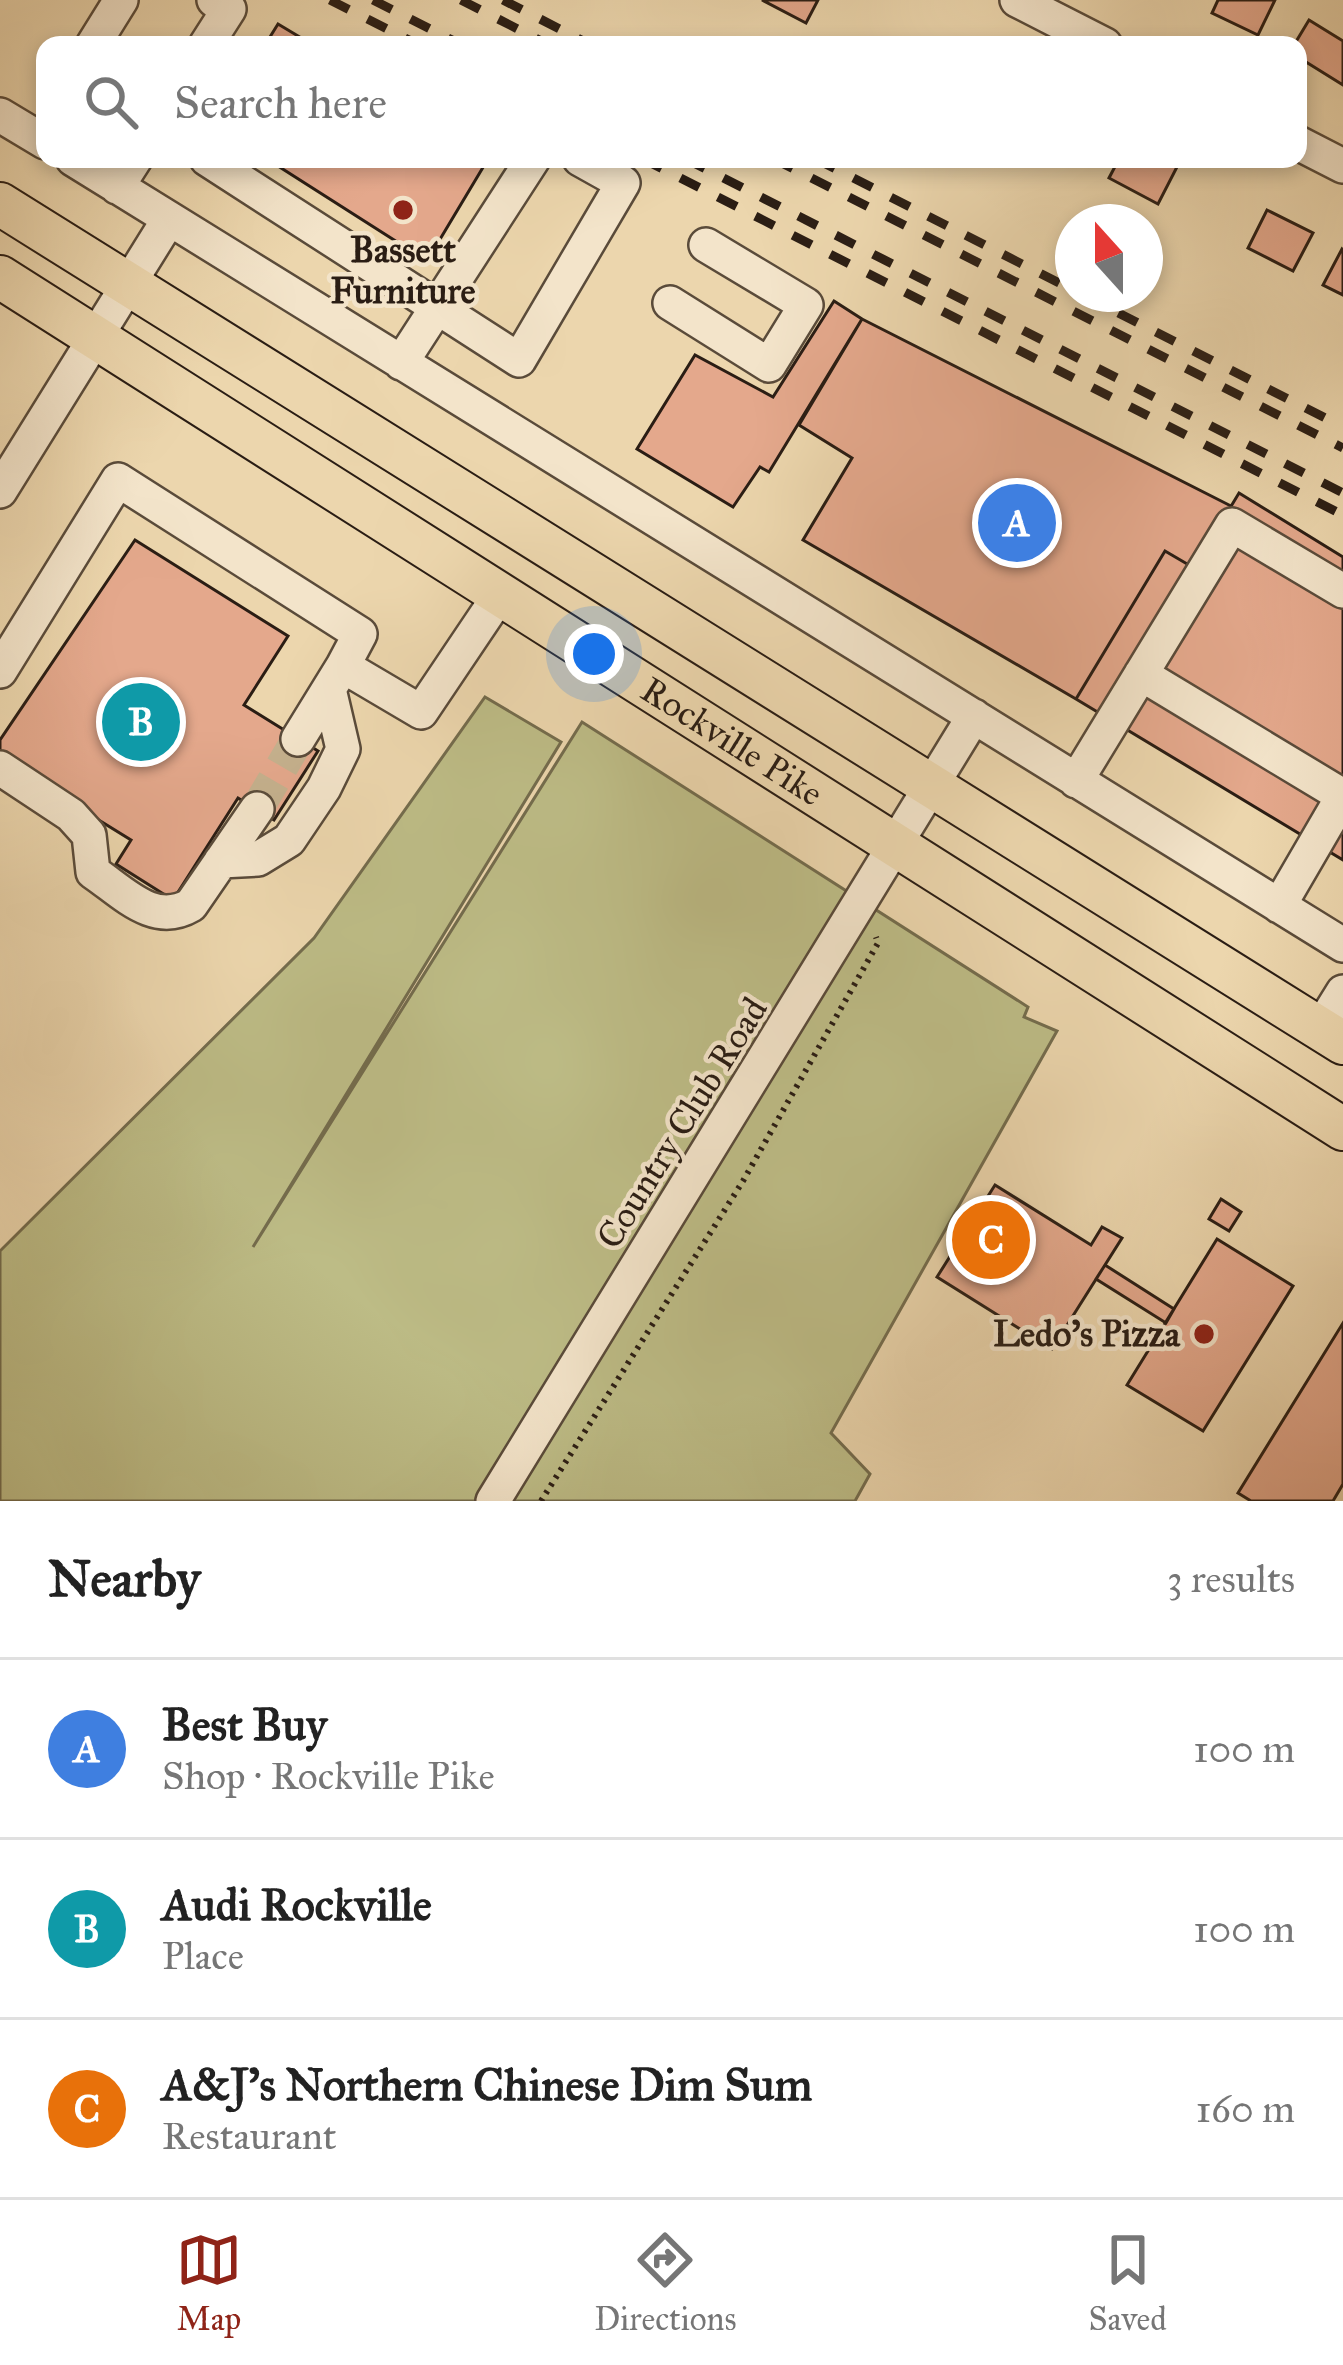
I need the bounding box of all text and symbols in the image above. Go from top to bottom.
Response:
search box [36,36,1307,168]
icon: search [78,69,144,135]
text: Search here [174,75,387,130]
marker: Bassett Furniture [390,197,416,223]
north arrow [1055,204,1163,312]
place label: Bassett Furniture [330,228,476,313]
pin: A [978,478,1056,568]
your location [564,624,624,684]
street label: Rockville Pike [633,667,831,815]
pin: B [102,677,180,767]
street label: Country Club Road [587,989,777,1257]
pin: C [952,1195,1030,1285]
place label: Ledo's Pizza [993,1312,1181,1356]
marker: Ledo's Pizza [1191,1321,1217,1347]
text: Nearby [48,1548,200,1610]
text: 3 results [1167,1555,1295,1603]
text: Best Buy [162,1697,327,1752]
text: A [74,1725,100,1773]
text: 100 m [1193,1725,1295,1773]
text: Shop · Rockville Pike [162,1752,495,1800]
text: Audi Rockville [162,1877,432,1932]
text: B [74,1905,100,1953]
text: 100 m [1193,1905,1295,1953]
text: Place [162,1932,244,1980]
text: A&J's Northern Chinese Dim Sum [162,2057,812,2112]
text: C [74,2085,100,2133]
text: 160 m [1196,2085,1295,2133]
text: Restaurant [162,2112,337,2160]
tab: Map [176,2227,242,2339]
tab: Directions [594,2227,736,2339]
tab: Saved [1089,2227,1167,2339]

